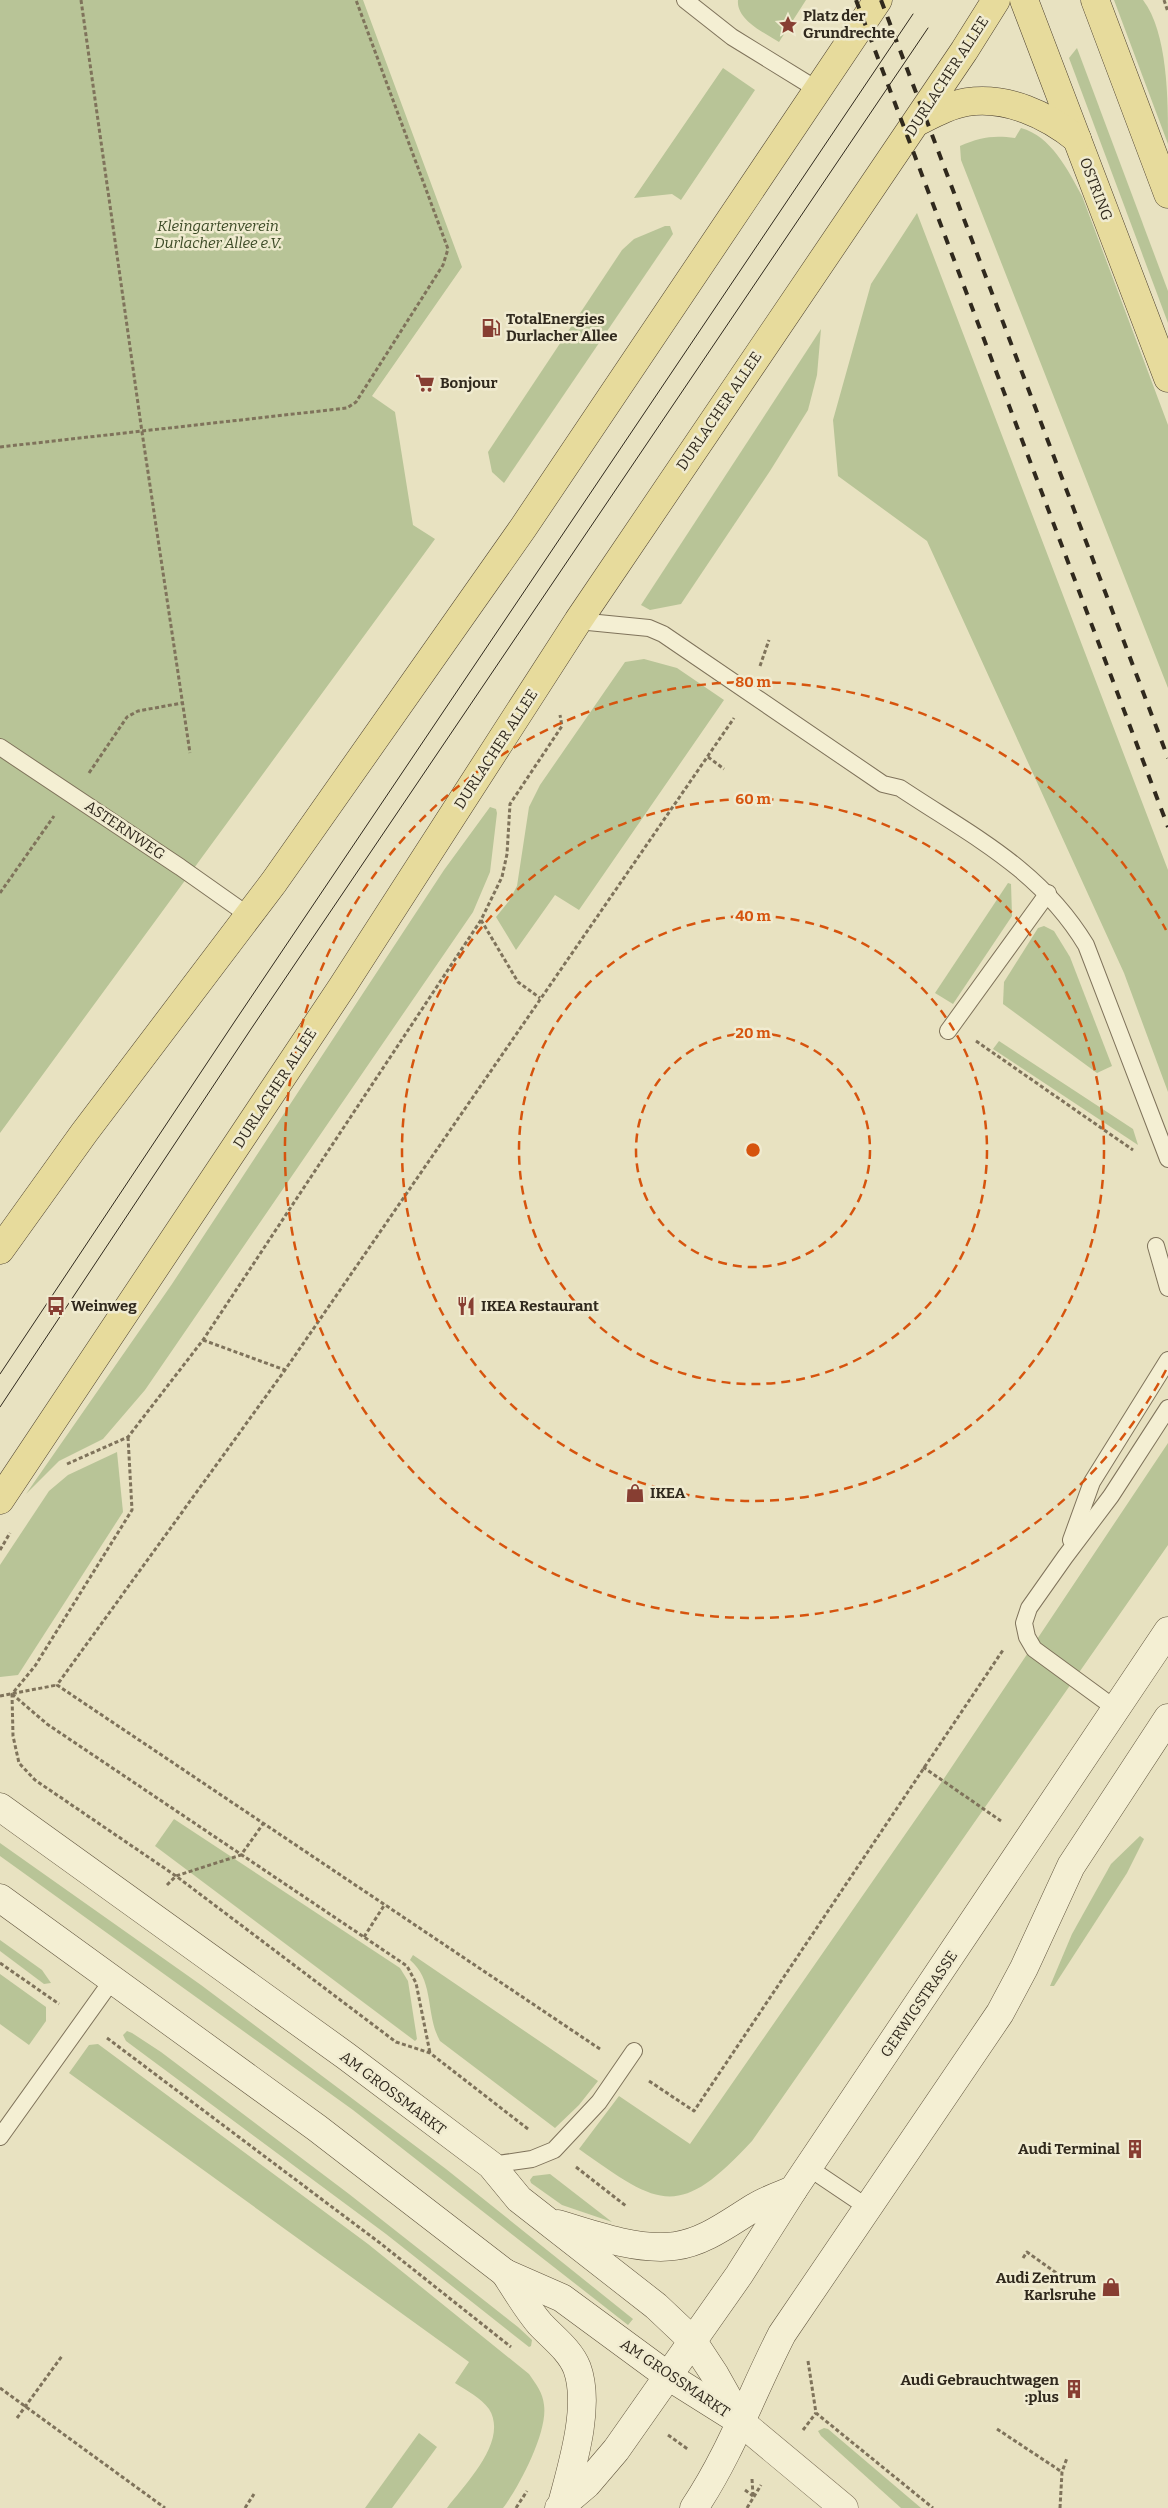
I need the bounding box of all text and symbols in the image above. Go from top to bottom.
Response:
place label: Platz der Grundrechte [803,7,895,42]
street label: DURLACHER ALLEE [902,13,992,139]
place icon: Platz der Grundrechte [777,14,799,36]
street label: OSTRING [1076,155,1116,223]
park label: Kleingartenverein Durlacher Allee e.V. [154,217,282,252]
place label: TotalEnergies Durlacher Allee [506,310,617,345]
fuel station icon: TotalEnergies Durlacher Allee [480,317,502,339]
street label: DURLACHER ALLEE [673,348,765,474]
supermarket icon: Bonjour [414,372,436,394]
place label: Bonjour [440,374,497,392]
text: 80 m [735,673,771,691]
street label: DURLACHER ALLEE [451,686,541,812]
text: 60 m [735,790,771,808]
street label: ASTERNWEG [81,797,169,863]
text: 40 m [735,907,772,925]
text: 20 m [736,1024,771,1042]
street label: DURLACHER ALLEE [230,1025,320,1151]
centre of rings [744,1141,762,1159]
bus stop icon: Weinweg [45,1295,67,1317]
restaurant icon: IKEA Restaurant [455,1295,477,1317]
place label: Weinweg [71,1297,137,1315]
place label: IKEA Restaurant [481,1297,599,1315]
shop icon: IKEA [624,1482,646,1504]
place label: IKEA [650,1484,686,1502]
street label: GERWIGSTRASSE [877,1947,961,2061]
street label: AM GROSSMARKT [337,2047,450,2139]
building icon: Audi Terminal [1124,2138,1146,2160]
place label: Audi Terminal [1018,2140,1120,2158]
place label: Audi Zentrum Karlsruhe [996,2269,1097,2304]
shop icon: Audi Zentrum Karlsruhe [1100,2276,1122,2298]
street label: AM GROSSMARKT [617,2335,733,2421]
place label: Audi Gebrauchtwagen :plus [901,2371,1059,2406]
building icon: Audi Gebrauchtwagen :plus [1063,2378,1085,2400]

